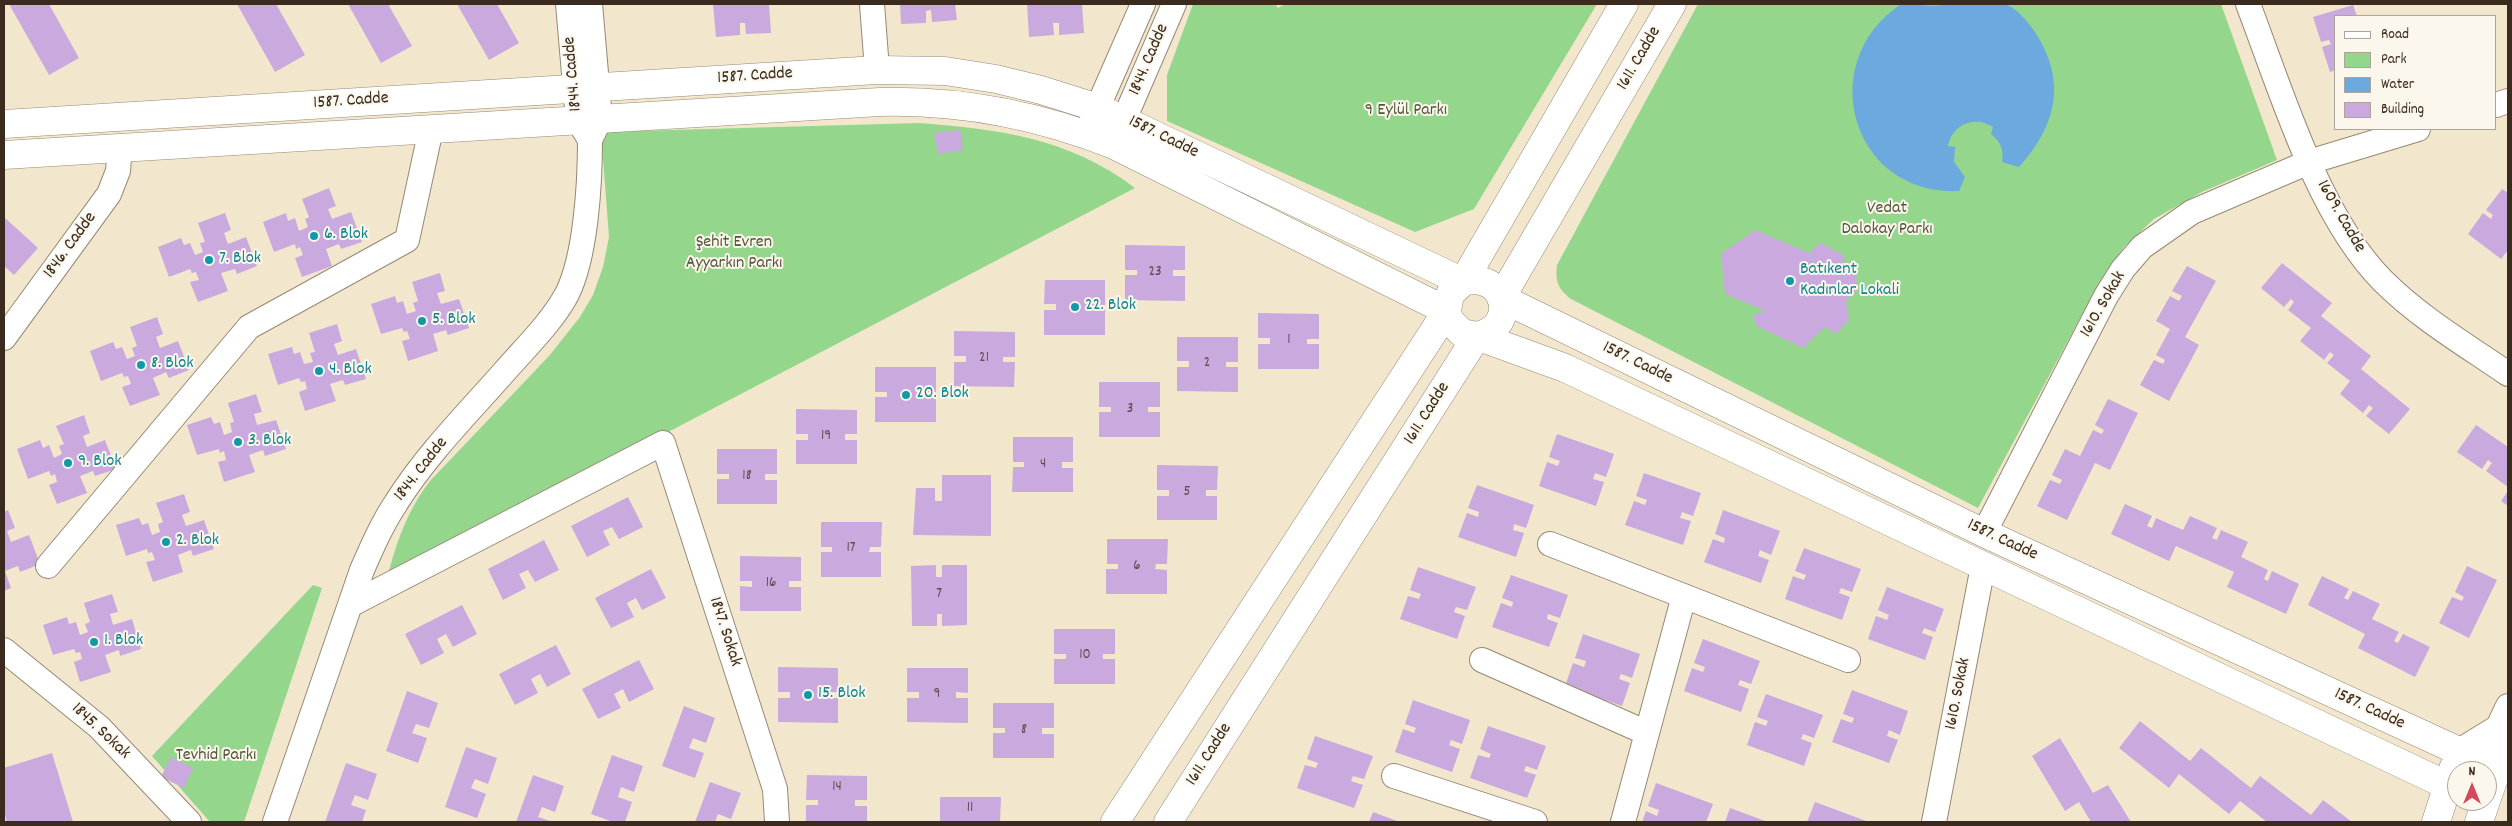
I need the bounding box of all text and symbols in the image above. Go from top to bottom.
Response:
legend [2334,15,2497,130]
street label: 1844. Cadde [1125,21,1175,99]
street label: 1611. Cadde [1613,23,1667,95]
text: Road [2381,24,2409,46]
street label: 1844. Cadde [560,36,588,112]
text: Park [2381,49,2407,71]
street label: 1587. Cadde [717,64,793,90]
text: Water [2381,74,2414,96]
street label: 1587. Cadde [313,89,389,115]
text: Building [2381,99,2424,121]
park label: 9 Eylül Parkı [1365,101,1447,123]
street label: 1587. Cadde [1124,112,1202,164]
street label: 1609. Cadde [2311,177,2369,257]
park label: Vedat Dalokay Parkı [1841,199,1933,242]
street label: 1846. Cadde [40,209,102,283]
place label: 6. Blok [324,225,368,247]
marker: 6. Blok [308,230,320,242]
park label: Şehit Evren Ayyarkın Parkı [686,233,782,276]
place label: 7. Blok [219,249,261,271]
marker: 7. Blok [203,254,215,266]
place label: Batıkent Kadınlar Lokali [1800,260,1899,302]
house number: 23 [1148,264,1162,282]
street label: 1610. Sokak [2076,268,2132,342]
marker: Batıkent Kadınlar Lokali [1784,275,1796,287]
place label: 22. Blok [1085,296,1136,318]
marker: 22. Blok [1069,301,1081,313]
place label: 5. Blok [432,310,476,332]
marker: 5. Blok [416,315,428,327]
house number: 1 [1287,332,1291,350]
street label: 1587. Cadde [1598,338,1676,390]
house number: 21 [979,350,989,368]
place label: 8. Blok [151,354,194,376]
house number: 2 [1204,355,1210,373]
marker: 8. Blok [135,359,147,371]
place label: 4. Blok [329,360,372,382]
marker: 4. Blok [313,365,325,377]
street label: 1611. Cadde [1400,379,1456,449]
place label: 20. Blok [916,384,969,406]
marker: 20. Blok [900,389,912,401]
house number: 3 [1127,401,1133,419]
house number: 19 [821,428,831,446]
place label: 3. Blok [248,431,291,453]
street label: 1844. Cadde [390,434,454,506]
marker: 3. Blok [232,436,244,448]
place label: 9. Blok [78,452,122,474]
house number: 4 [1040,456,1046,474]
marker: 9. Blok [62,457,74,469]
house number: 18 [742,468,752,486]
house number: 5 [1184,484,1190,502]
street label: 1587. Cadde [1963,515,2041,567]
place label: 2. Blok [176,531,219,553]
marker: 2. Blok [160,536,172,548]
house number: 17 [846,540,856,558]
house number: 6 [1133,558,1141,576]
house number: 16 [766,575,776,593]
house number: 7 [936,586,942,604]
street label: 1847. Sokak [703,595,745,669]
place label: 1. Blok [104,631,143,653]
marker: 1. Blok [88,636,100,648]
house number: 10 [1079,647,1091,665]
street label: 1610. Sokak [1941,656,1977,732]
place label: 15. Blok [818,684,866,706]
street label: 1587. Cadde [2330,684,2408,736]
house number: 9 [934,686,940,704]
marker: 15. Blok [802,689,814,701]
street label: 1845. Sokak [66,699,134,765]
street label: 1611. Cadde [1182,720,1238,790]
house number: 8 [1021,722,1027,740]
park label: Tevhid Parkı [176,746,256,768]
north arrow [2447,761,2497,811]
text: N [2469,762,2475,782]
house number: 14 [832,779,842,797]
house number: 11 [967,800,973,818]

